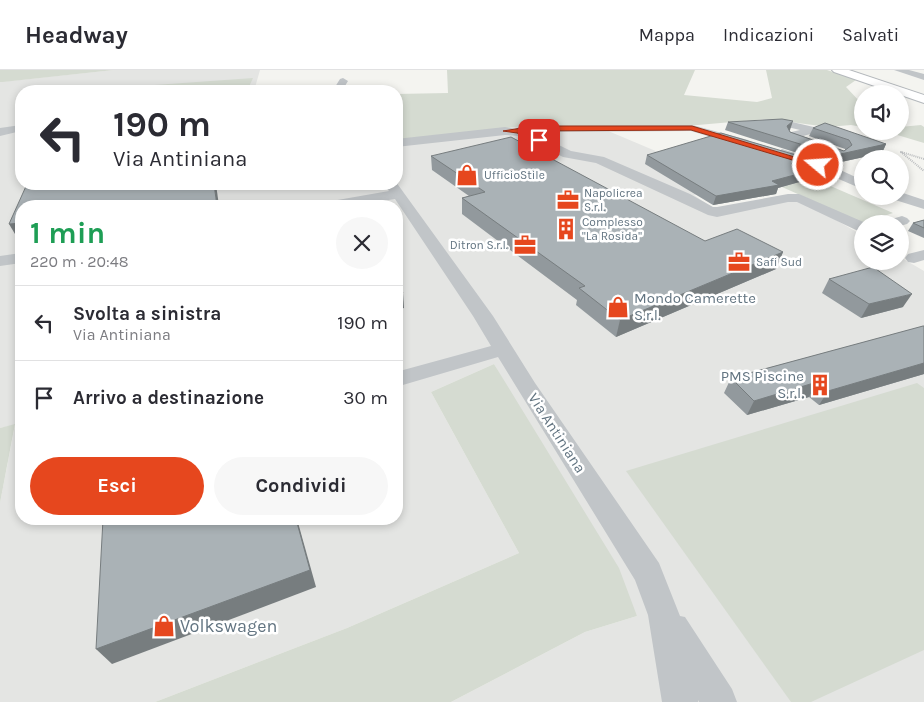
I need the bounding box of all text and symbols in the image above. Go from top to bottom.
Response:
text: Headway [25,21,128,49]
text: Mappa [639,24,695,46]
text: Indicazioni [723,24,814,46]
text: Salvati [842,24,899,46]
map controls [854,85,909,270]
button: sound [854,85,909,140]
text: 190 m [113,104,211,145]
icon: left [30,105,95,170]
pin [518,119,560,161]
icon: arrive [525,126,553,154]
position arrow [791,138,843,190]
text: Via Antiniana [113,146,247,172]
button: search [854,150,909,205]
shop icon: UfficioStile [454,162,480,188]
place label: UfficioStile [484,168,545,182]
place label: Napolicrea S.r.l. [584,186,643,214]
office icon: Napolicrea S.r.l. [555,187,581,213]
text: 1 min [30,215,105,251]
place label: Complesso "La Rosida" [582,215,643,243]
button: layers [854,215,909,270]
building icon: Complesso "La Rosida" [553,216,579,242]
button: close [336,217,388,269]
office icon: Ditron S.r.l. [512,232,538,258]
place label: Ditron S.r.l. [450,238,508,252]
office icon: Safi Sud [726,249,752,275]
text: 220 m · 20:48 [30,252,129,271]
place label: Safi Sud [756,255,802,269]
place label: Mondo Camerette S.r.l. [634,289,756,324]
shop icon: Mondo Camerette S.r.l. [605,294,631,320]
text: Svolta a sinistra [73,303,221,325]
icon: left [30,309,58,337]
text: 190 m [337,312,388,334]
text: Via Antiniana [73,325,171,344]
place label: PMS Piscine S.r.l. [721,367,804,402]
building icon: PMS Piscine S.r.l. [807,372,833,398]
icon: arrive [30,384,58,412]
text: Arrivo a destinazione [73,387,264,409]
text: 30 m [343,387,388,409]
street label: Via Antiniana [525,390,589,476]
button: Esci [30,457,204,515]
button: Condividi [214,457,388,515]
shop icon: Volkswagen [151,613,177,639]
place label: Volkswagen [180,615,277,637]

